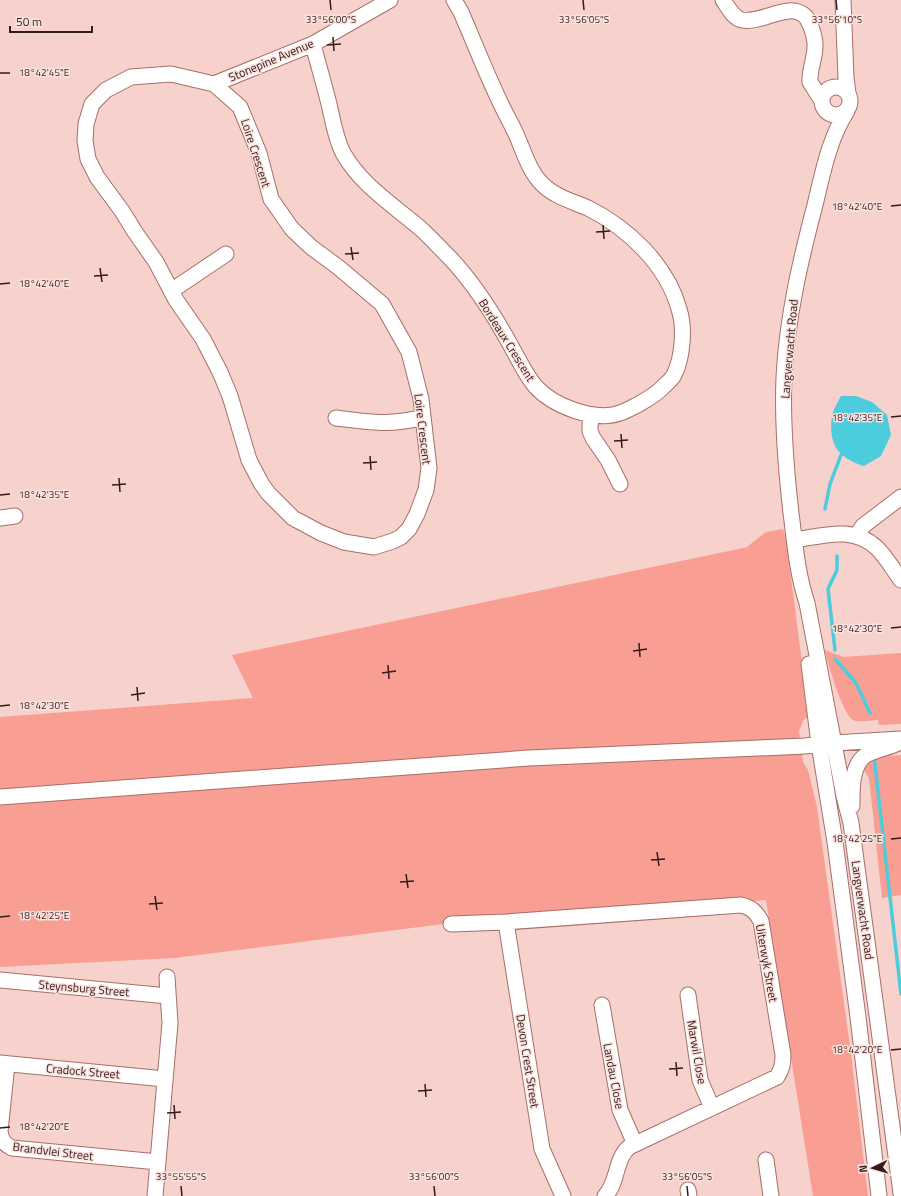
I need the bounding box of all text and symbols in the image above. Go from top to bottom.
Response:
scale bar [10,8,92,34]
text: 50 m [16,12,42,31]
text: 33°56'00"S [306,12,356,27]
text: 33°56'05"S [559,12,609,27]
text: 33°56'10"S [812,12,862,27]
street label: Stonepine Avenue [225,33,317,87]
text: 18°42'45"E [19,65,70,80]
street label: Loire Crescent [236,116,276,191]
text: 18°42'40"E [832,199,883,214]
text: 18°42'40"E [19,276,70,291]
street label: Bordeaux Crescent [474,295,541,386]
street label: Langverwacht Road [775,298,803,400]
street label: Loire Crescent [409,392,437,466]
text: 18°42'35"E [832,410,883,425]
text: 18°42'35"E [19,487,70,502]
text: 18°42'30"E [832,621,883,636]
text: 18°42'30"E [19,698,70,713]
text: 18°42'25"E [832,831,883,846]
street label: Langverwacht Road [847,859,879,961]
text: 18°42'25"E [19,908,70,923]
street label: Uiterwyk Street [751,922,783,1004]
street label: Steynsburg Street [38,975,131,1001]
street label: Devon Crest Street [511,1013,545,1110]
street label: Marwil Close [682,1018,712,1086]
street label: Landau Close [598,1041,630,1111]
text: 18°42'20"E [832,1042,883,1057]
street label: Cradock Street [45,1058,121,1084]
text: 18°42'20"E [19,1119,70,1134]
street label: Brandvlei Street [12,1137,95,1165]
north arrow [853,1148,893,1188]
text: N [855,1164,871,1173]
text: 33°55'55"S [156,1169,206,1184]
text: 33°56'00"S [409,1169,459,1184]
text: 33°56'05"S [662,1169,712,1184]

